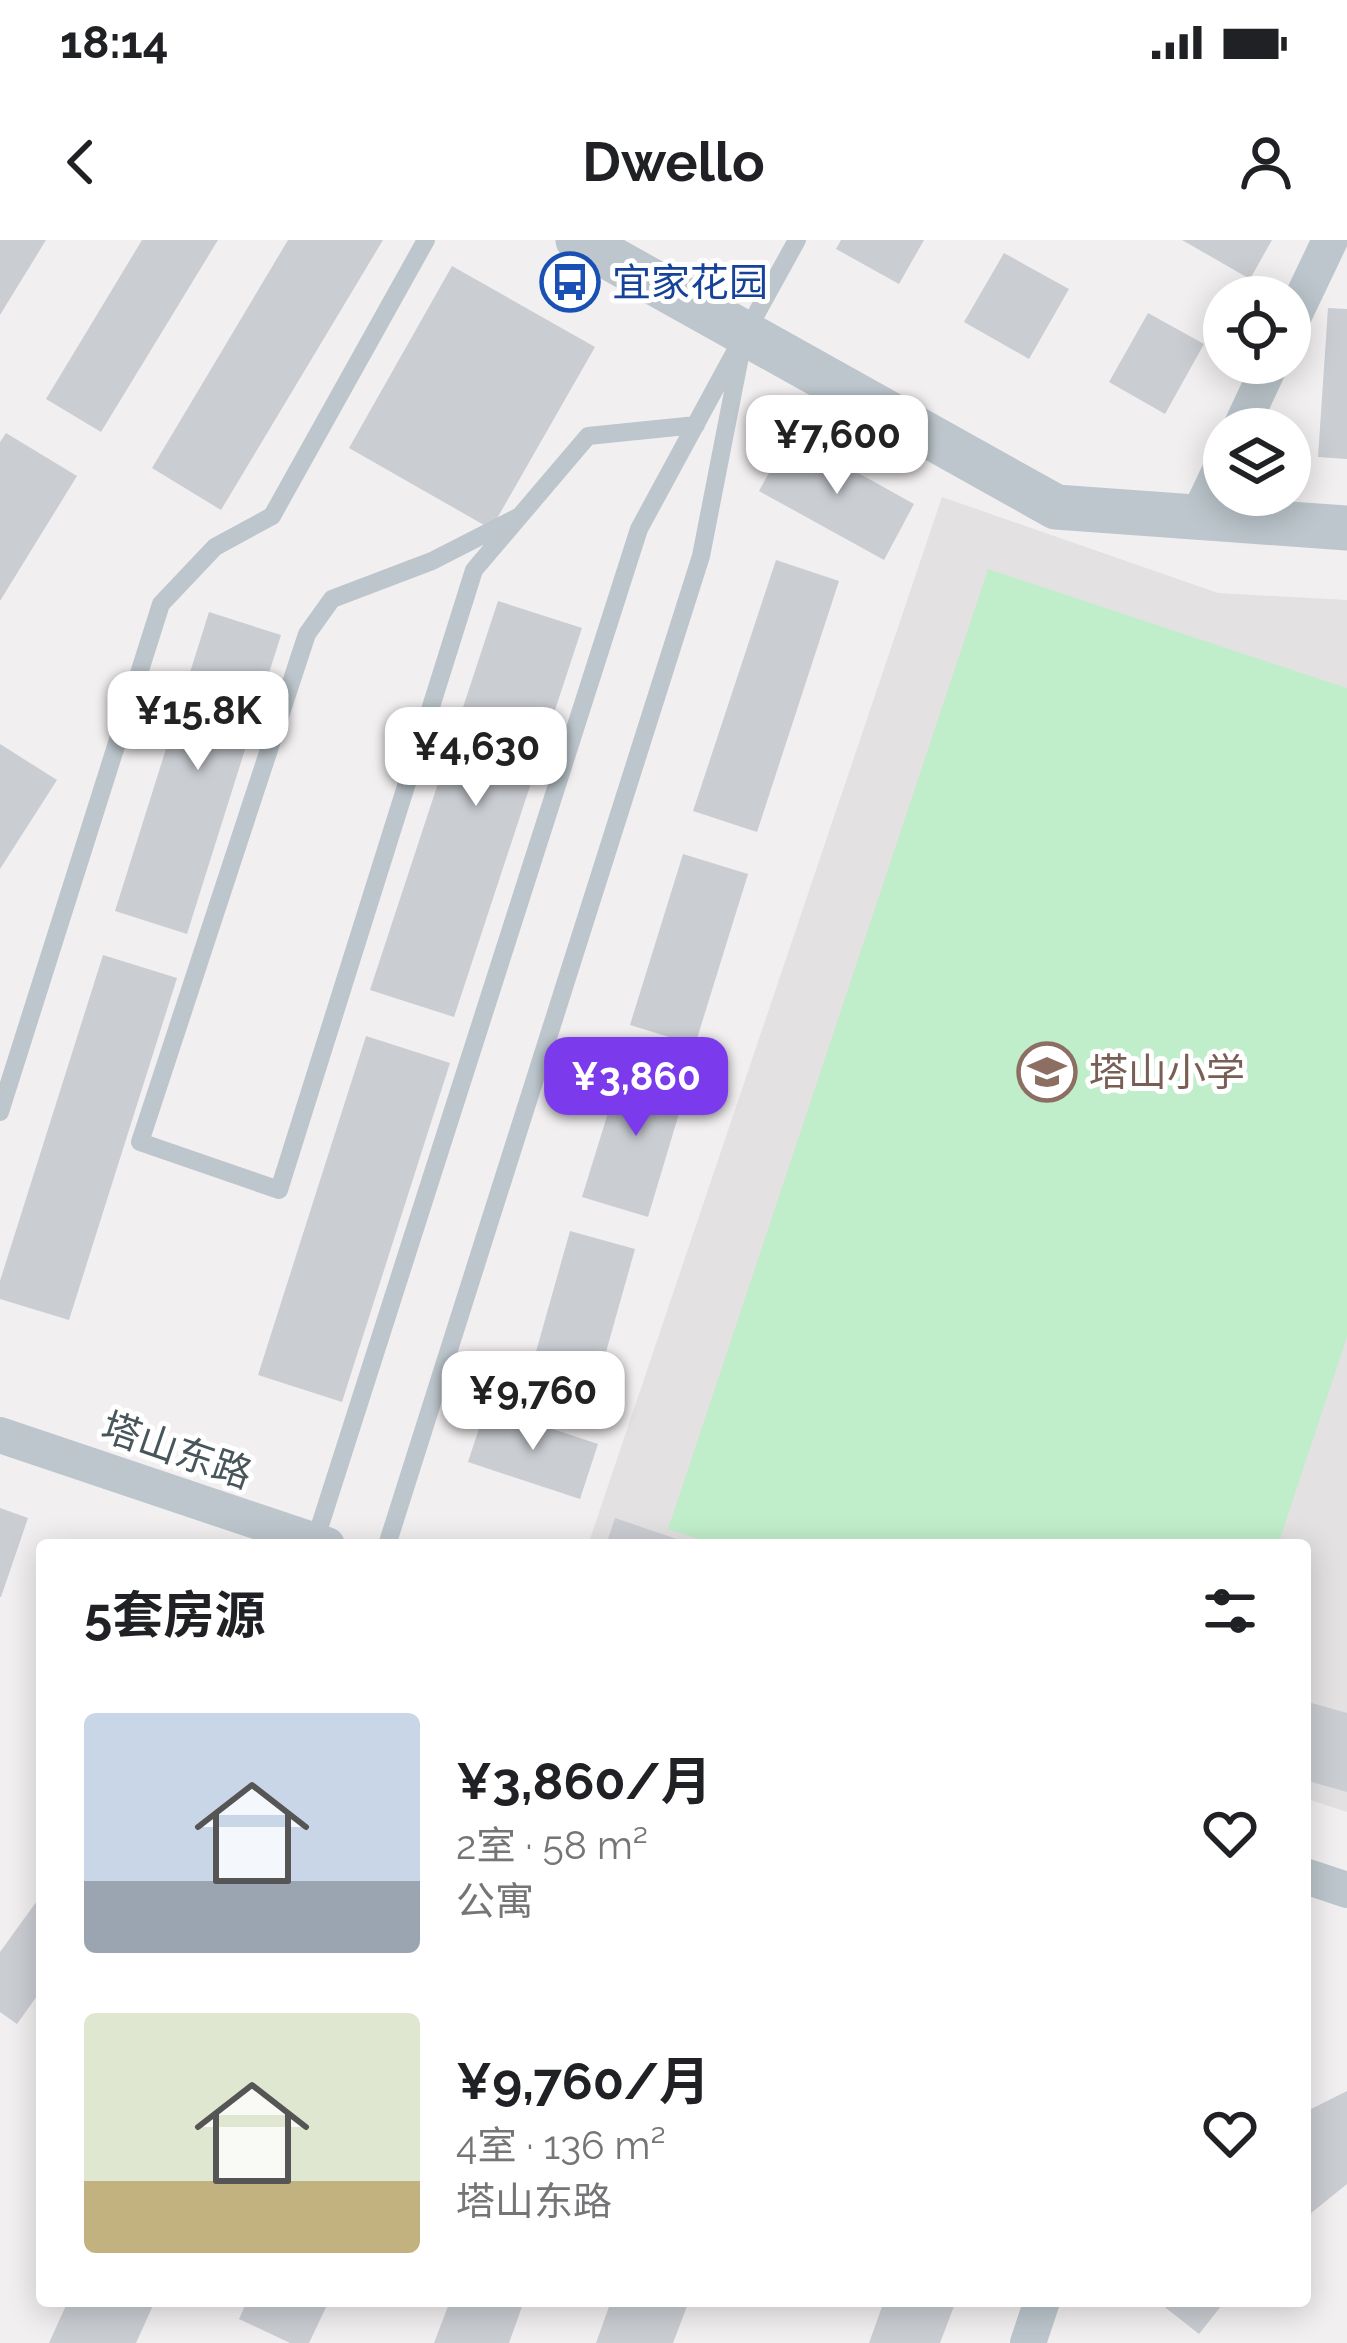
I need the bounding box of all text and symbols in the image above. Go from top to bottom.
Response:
text: 18:14 [60,16,168,69]
icon: back [48,129,114,195]
icon: person [1233,129,1299,195]
text: Dwello [582,130,765,194]
bus stop icon: 宜家花园 [539,251,601,313]
place label: 宜家花园 [612,259,768,305]
map controls [1203,276,1311,516]
button: locate [1203,276,1311,384]
pin: ¥7,600 [739,395,935,497]
button: layers [1203,408,1311,516]
text: ¥7,600 [773,411,901,457]
pin: ¥15.8K [100,671,296,773]
text: ¥15.8K [134,687,262,733]
pin: ¥4,630 [378,707,574,809]
text: ¥4,630 [412,723,540,769]
pin: ¥3,860 [538,1037,734,1139]
school or university icon: 塔山小学 [1016,1041,1078,1103]
place label: 塔山小学 [1089,1049,1245,1095]
text: ¥3,860 [571,1053,701,1099]
pin: ¥9,760 [435,1351,631,1453]
text: ¥9,760 [469,1367,597,1413]
street label: 塔山东路 [96,1403,258,1497]
icon: filters [1197,1578,1263,1644]
text: 5套房源 [84,1585,265,1645]
text: ¥3,860/月 [456,1751,712,1811]
icon: home [180,1761,324,1905]
icon: heart [1197,1800,1263,1866]
text: 2室 · 58 m² [456,1822,648,1868]
text: 公寓 [456,1878,534,1924]
text: ¥9,760/月 [456,2051,710,2111]
icon: home [180,2061,324,2205]
icon: heart [1197,2100,1263,2166]
text: 4室 · 136 m² [456,2122,666,2168]
text: 塔山东路 [456,2178,612,2224]

